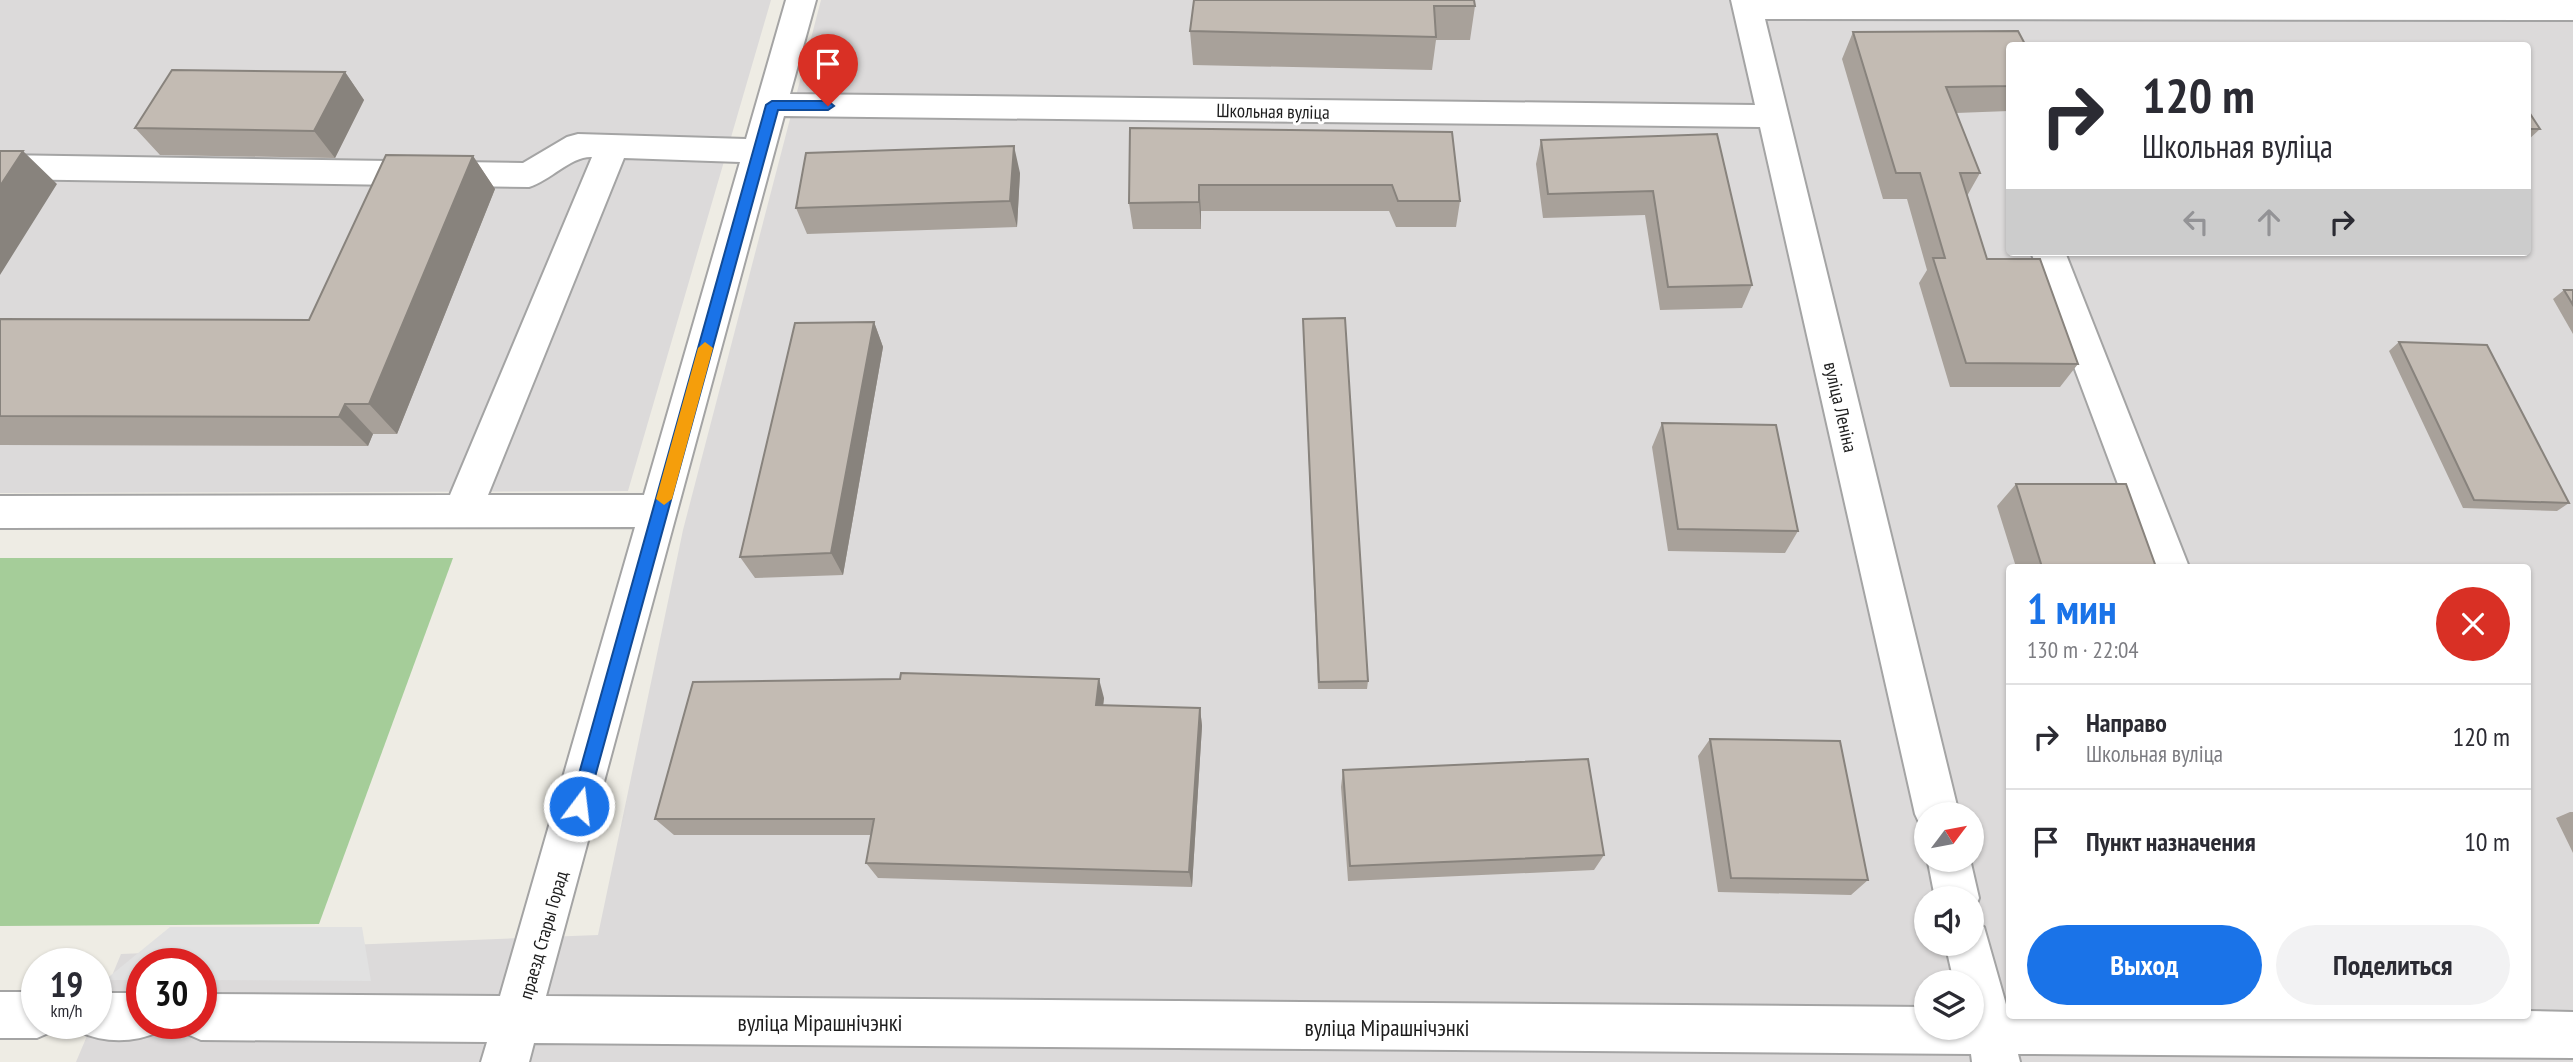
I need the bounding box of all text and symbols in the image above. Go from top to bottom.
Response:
pin [798,34,858,106]
icon: arrive [809,45,847,83]
text: 120 m [2142,63,2255,127]
icon: right [2027,70,2118,161]
street label: Школьная вуліца [1216,98,1330,124]
text: Школьная вуліца [2142,125,2333,167]
icon: left [2177,203,2215,241]
icon: ahead [2250,203,2288,241]
icon: right [2323,203,2361,241]
street label: вуліца Леніна [1819,359,1863,455]
text: 1 мин [2027,581,2117,636]
button: close [2436,587,2510,661]
text: 130 m · 22:04 [2027,635,2139,664]
text: Направо [2086,706,2167,739]
icon: right [2027,718,2065,756]
text: 120 m [2452,720,2510,753]
text: Школьная вуліца [2086,739,2223,768]
position arrow [542,769,616,843]
north arrow [1914,802,1984,872]
map controls [1914,802,1984,1040]
icon: arrive [2027,823,2065,861]
text: Пункт назначения [2086,825,2256,858]
text: 10 m [2464,825,2510,858]
street label: праезд Стары Горад [513,867,573,1002]
button: sound [1914,886,1984,956]
button: Выход [2027,925,2262,1005]
button: Поделиться [2276,925,2510,1005]
speed limit sign: 30 [126,948,217,1039]
text: 19 [50,961,83,1007]
button: layers [1914,970,1984,1040]
text: km/h [51,999,82,1022]
street label: вуліца Мірашнічэнкі [737,1008,903,1037]
street label: вуліца Мірашнічэнкі [1304,1013,1470,1042]

